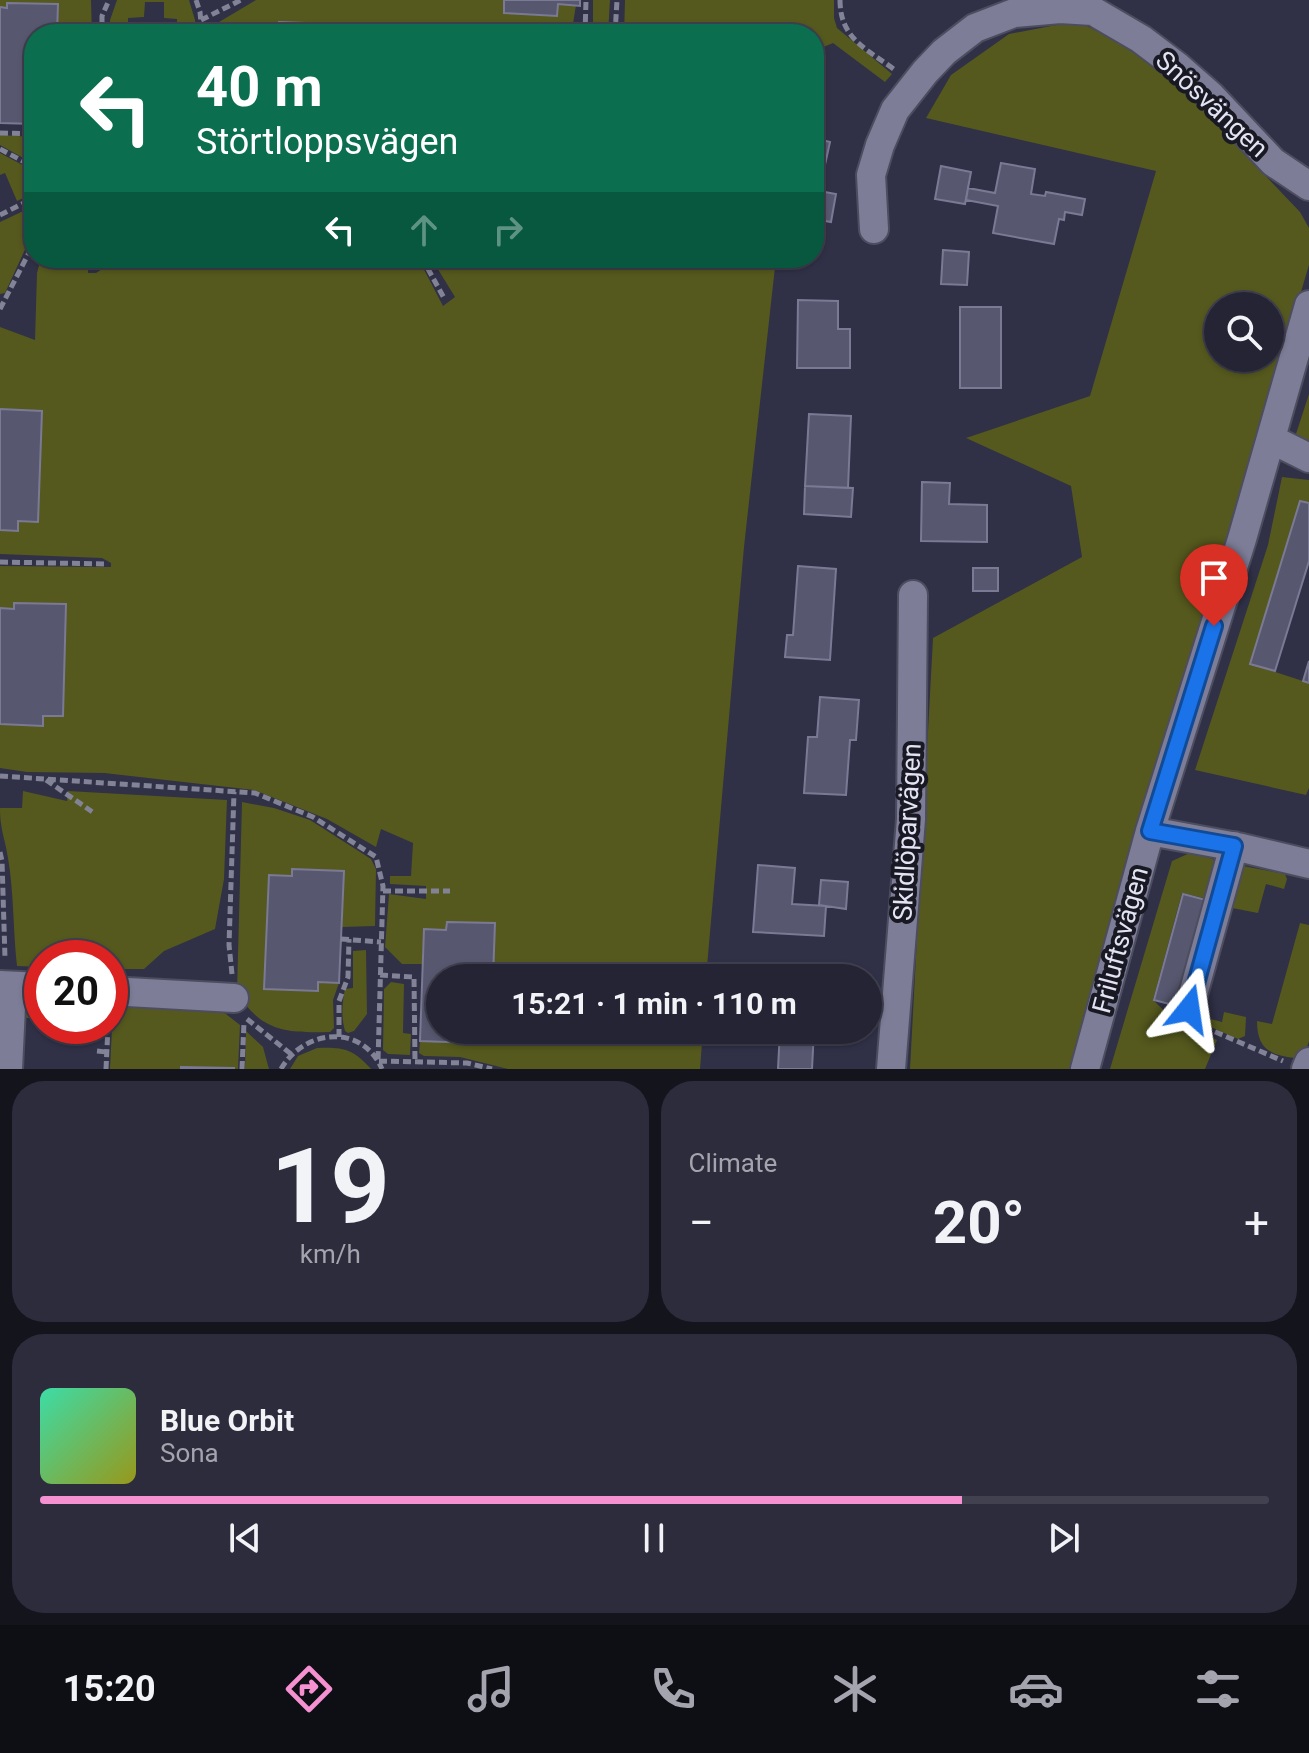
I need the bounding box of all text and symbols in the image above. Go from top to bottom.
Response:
street label: Snösvängen [1150,45,1274,163]
text: 40 m [196,54,323,120]
icon: left [64,56,168,160]
text: Störtloppsvägen [196,121,458,163]
icon: left [318,208,362,252]
icon: ahead [402,208,446,252]
icon: right [486,208,530,252]
map controls [1204,292,1284,372]
button: search [1204,292,1284,372]
pin [1180,544,1248,626]
icon: arrive [1192,556,1236,600]
street label: Skidlöparvägen [887,742,927,922]
street label: Friluftsvägen [1086,864,1154,1016]
speed limit sign: 20 [24,940,128,1044]
position arrow [1147,967,1231,1051]
text: 15:21 · 1 min · 110 m [511,986,797,1021]
text: 19 [271,1126,390,1247]
text: Climate [689,1148,777,1178]
text: 20° [933,1187,1025,1258]
text: − [689,1197,714,1249]
text: + [1244,1197,1269,1249]
text: km/h [300,1239,361,1269]
text: Blue Orbit [160,1403,294,1438]
text: Sona [160,1438,219,1468]
icon: previous [223,1516,267,1560]
icon: pause [632,1516,676,1560]
icon: next [1042,1516,1086,1560]
icon: directions [281,1661,337,1717]
icon: music [463,1661,519,1717]
icon: phone [645,1661,701,1717]
icon: climate [827,1661,883,1717]
icon: car [1008,1661,1064,1717]
icon: filters [1190,1661,1246,1717]
text: 15:20 [63,1668,156,1710]

